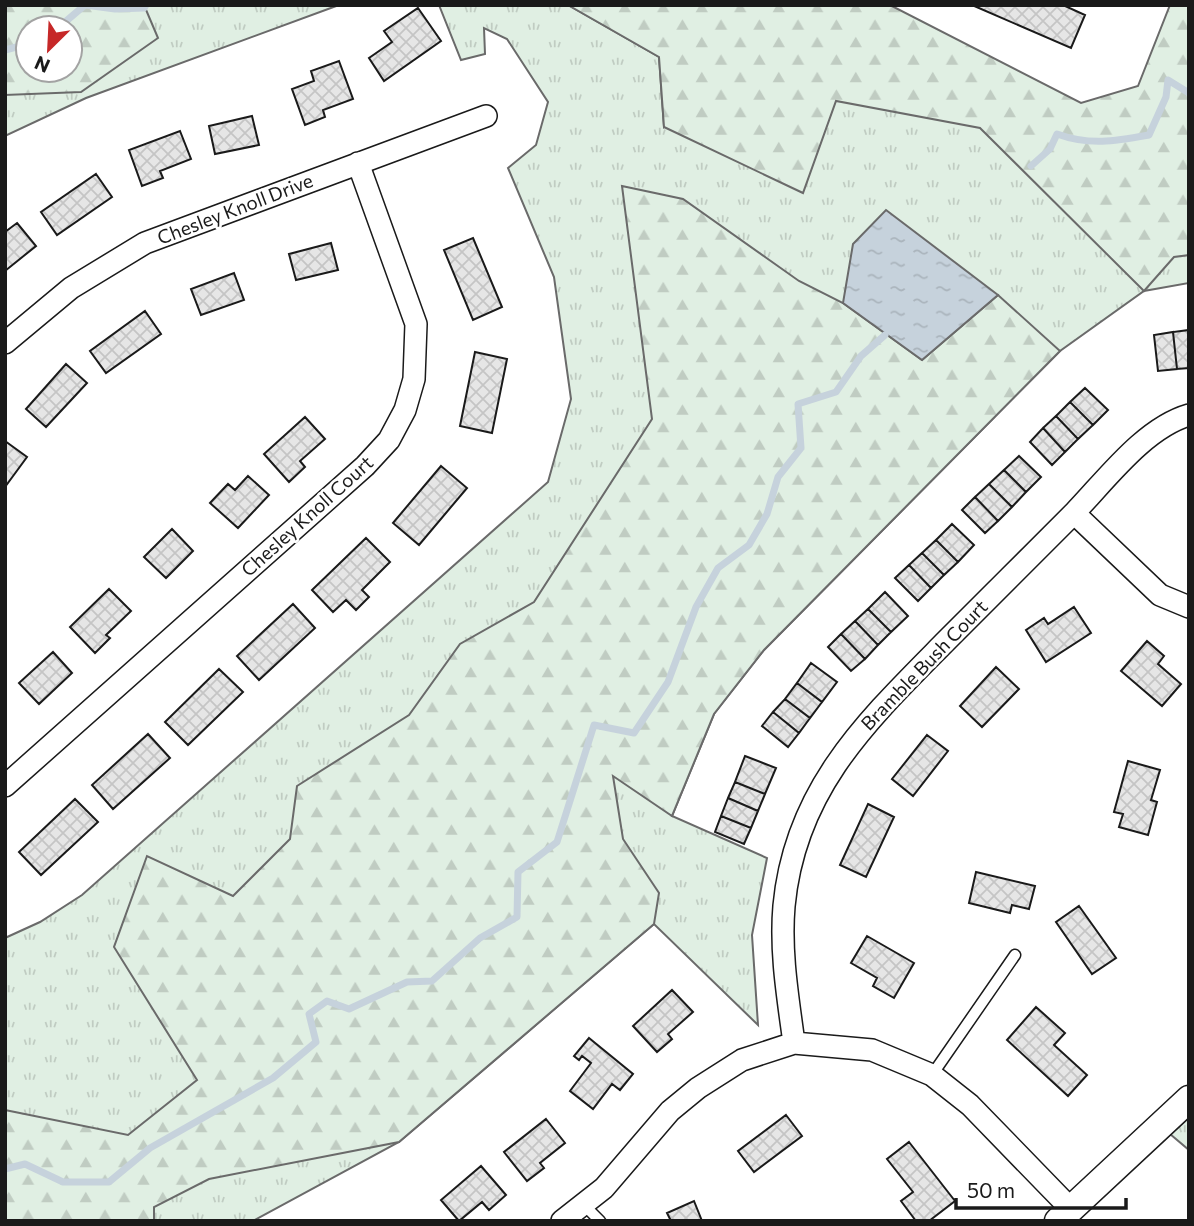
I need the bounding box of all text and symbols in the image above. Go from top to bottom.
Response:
north arrow [14,14,84,84]
text: N [31,52,53,78]
street label: Chesley Knoll Drive [154,168,316,249]
street label: Chesley Knoll Court [236,450,377,581]
street label: Bramble Bush Court [856,595,992,735]
scale bar [956,1166,1126,1210]
text: 50 m [967,1177,1015,1202]

